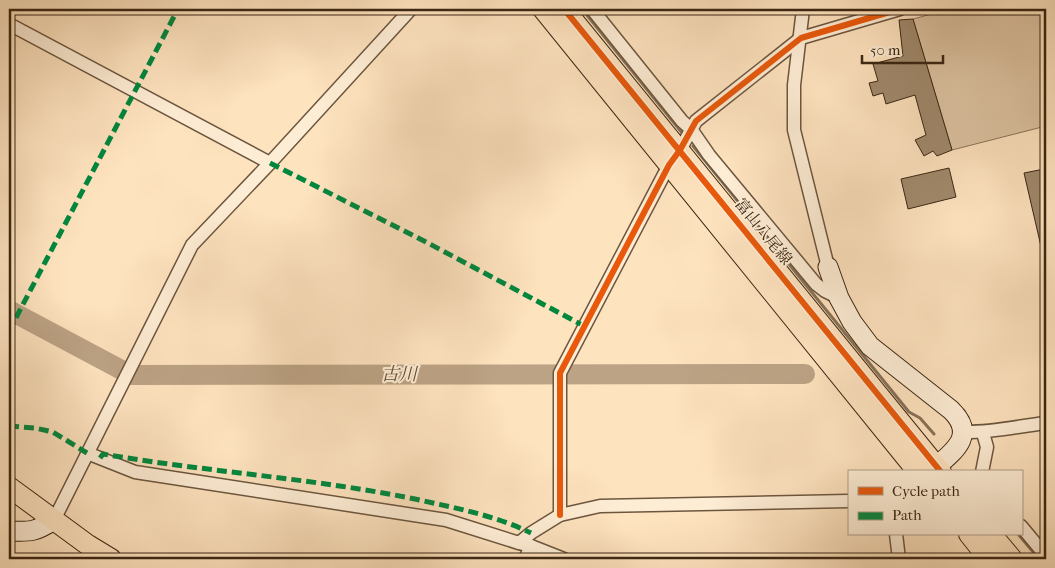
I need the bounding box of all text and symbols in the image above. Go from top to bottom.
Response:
scale bar [862,32,944,64]
text: 50 m [870,41,901,59]
street label: 富山八尾線 [731,194,796,268]
water label: 古川 [381,364,419,385]
legend [848,470,1022,536]
text: Cycle path [892,482,960,500]
text: Path [892,506,922,524]

